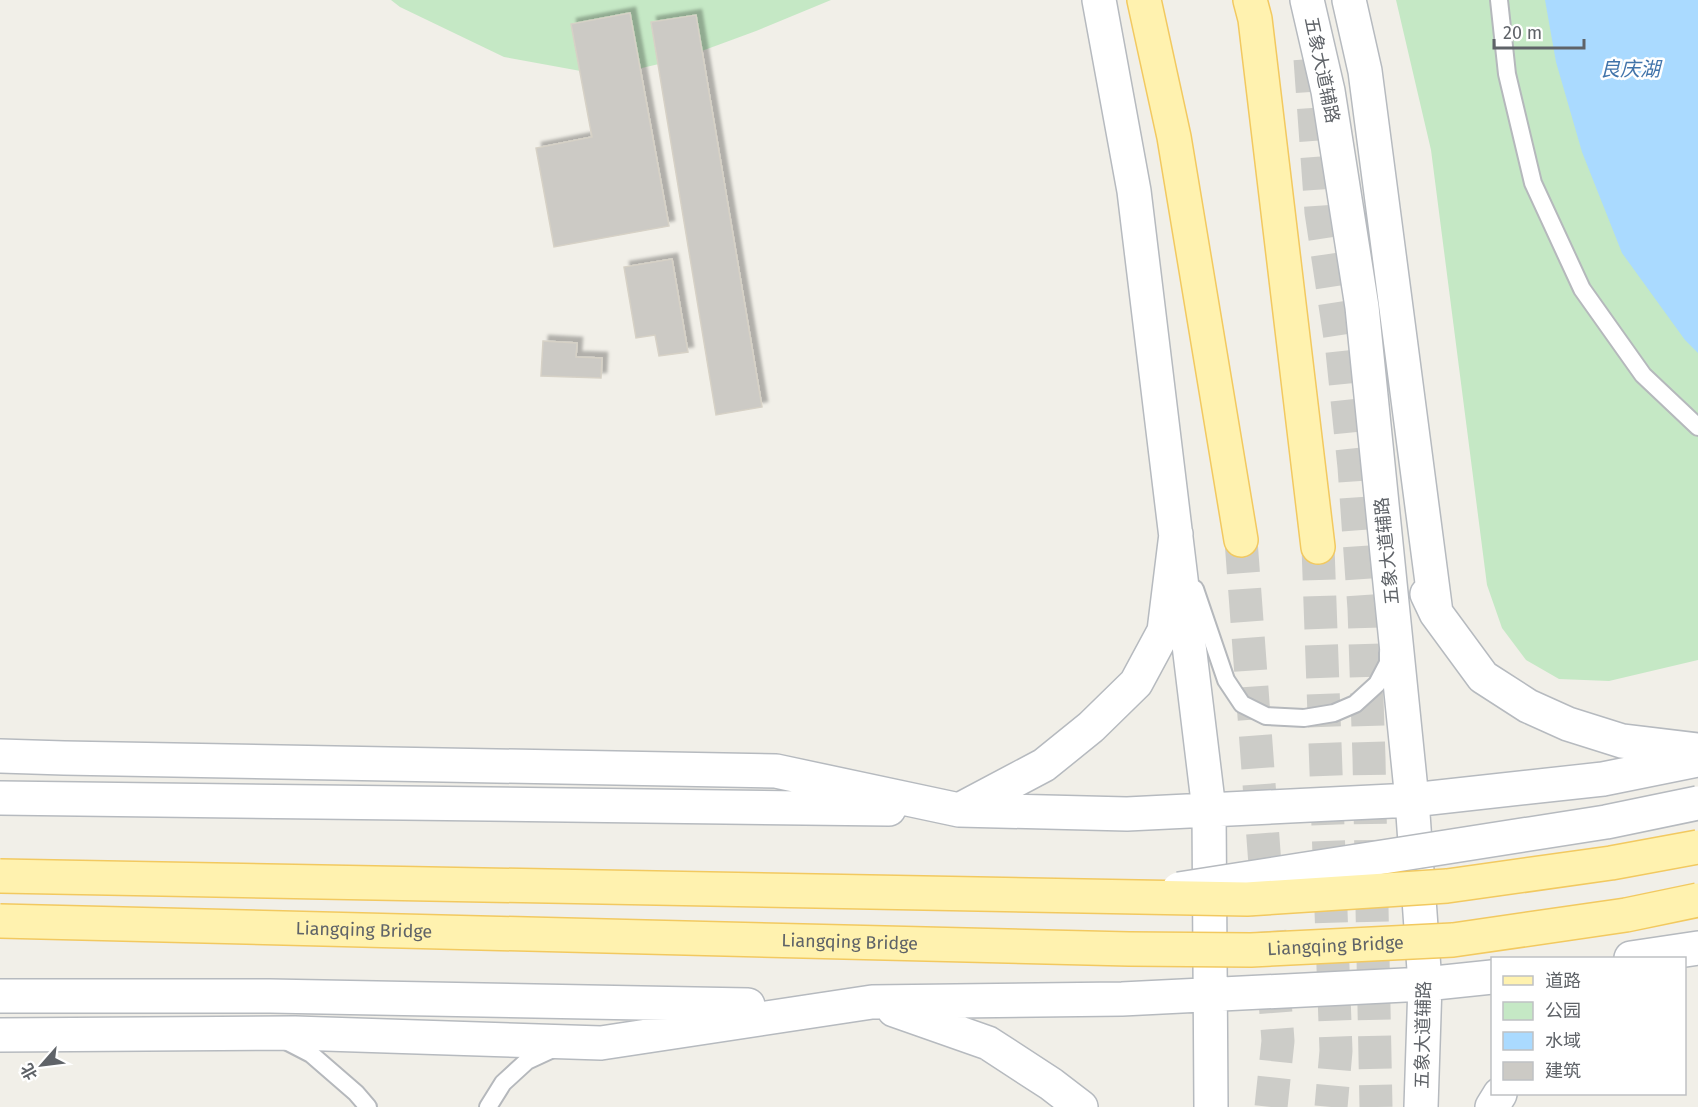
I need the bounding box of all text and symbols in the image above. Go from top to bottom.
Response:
scale bar [1494,12,1584,50]
street label: 五象大道辅路 [1300,15,1344,125]
text: 20 m [1503,22,1542,44]
water label: 良庆湖 [1600,57,1663,81]
street label: 五象大道辅路 [1370,496,1404,606]
street label: Liangqing Bridge [295,917,432,943]
street label: Liangqing Bridge [781,929,918,955]
street label: Liangqing Bridge [1267,931,1404,960]
legend [1491,957,1686,1095]
text: 道路 [1545,970,1581,992]
street label: 五象大道辅路 [1411,981,1435,1089]
text: 公园 [1545,1000,1581,1022]
text: 水域 [1545,1030,1581,1052]
north arrow [12,1035,72,1095]
text: 北 [17,1060,41,1083]
text: 建筑 [1545,1060,1581,1082]

